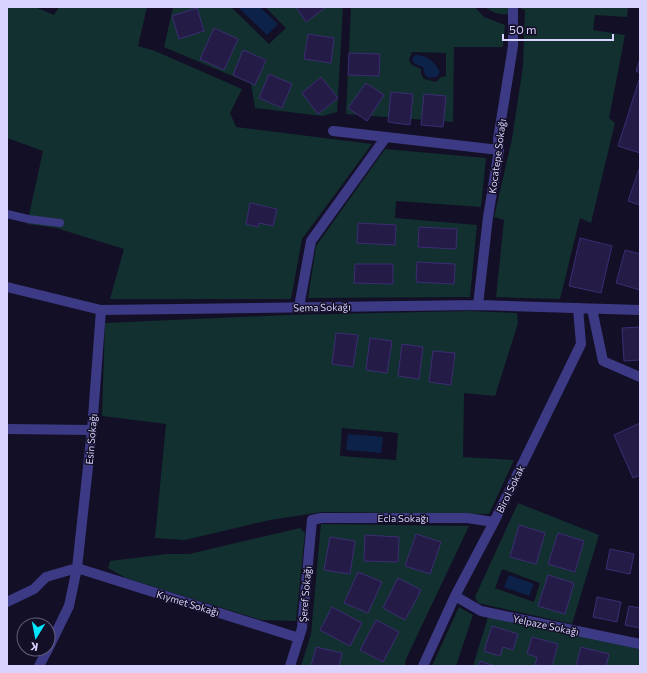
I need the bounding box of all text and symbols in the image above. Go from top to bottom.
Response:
scale bar [503,16,613,42]
text: 50 m [509,22,537,36]
street label: Kocatepe Sokağı [486,118,508,194]
street label: Sema Sokağı [293,300,351,314]
street label: Esin Sokağı [83,413,99,465]
street label: Birol Sokak [493,463,527,515]
street label: Ecla Sokağı [377,512,429,524]
street label: Şeref Sokağı [297,565,313,623]
street label: Kıymet Sokağı [155,588,221,618]
street label: Yelpaze Sokağı [512,612,580,638]
north arrow [16,617,56,657]
text: K [29,640,39,654]

